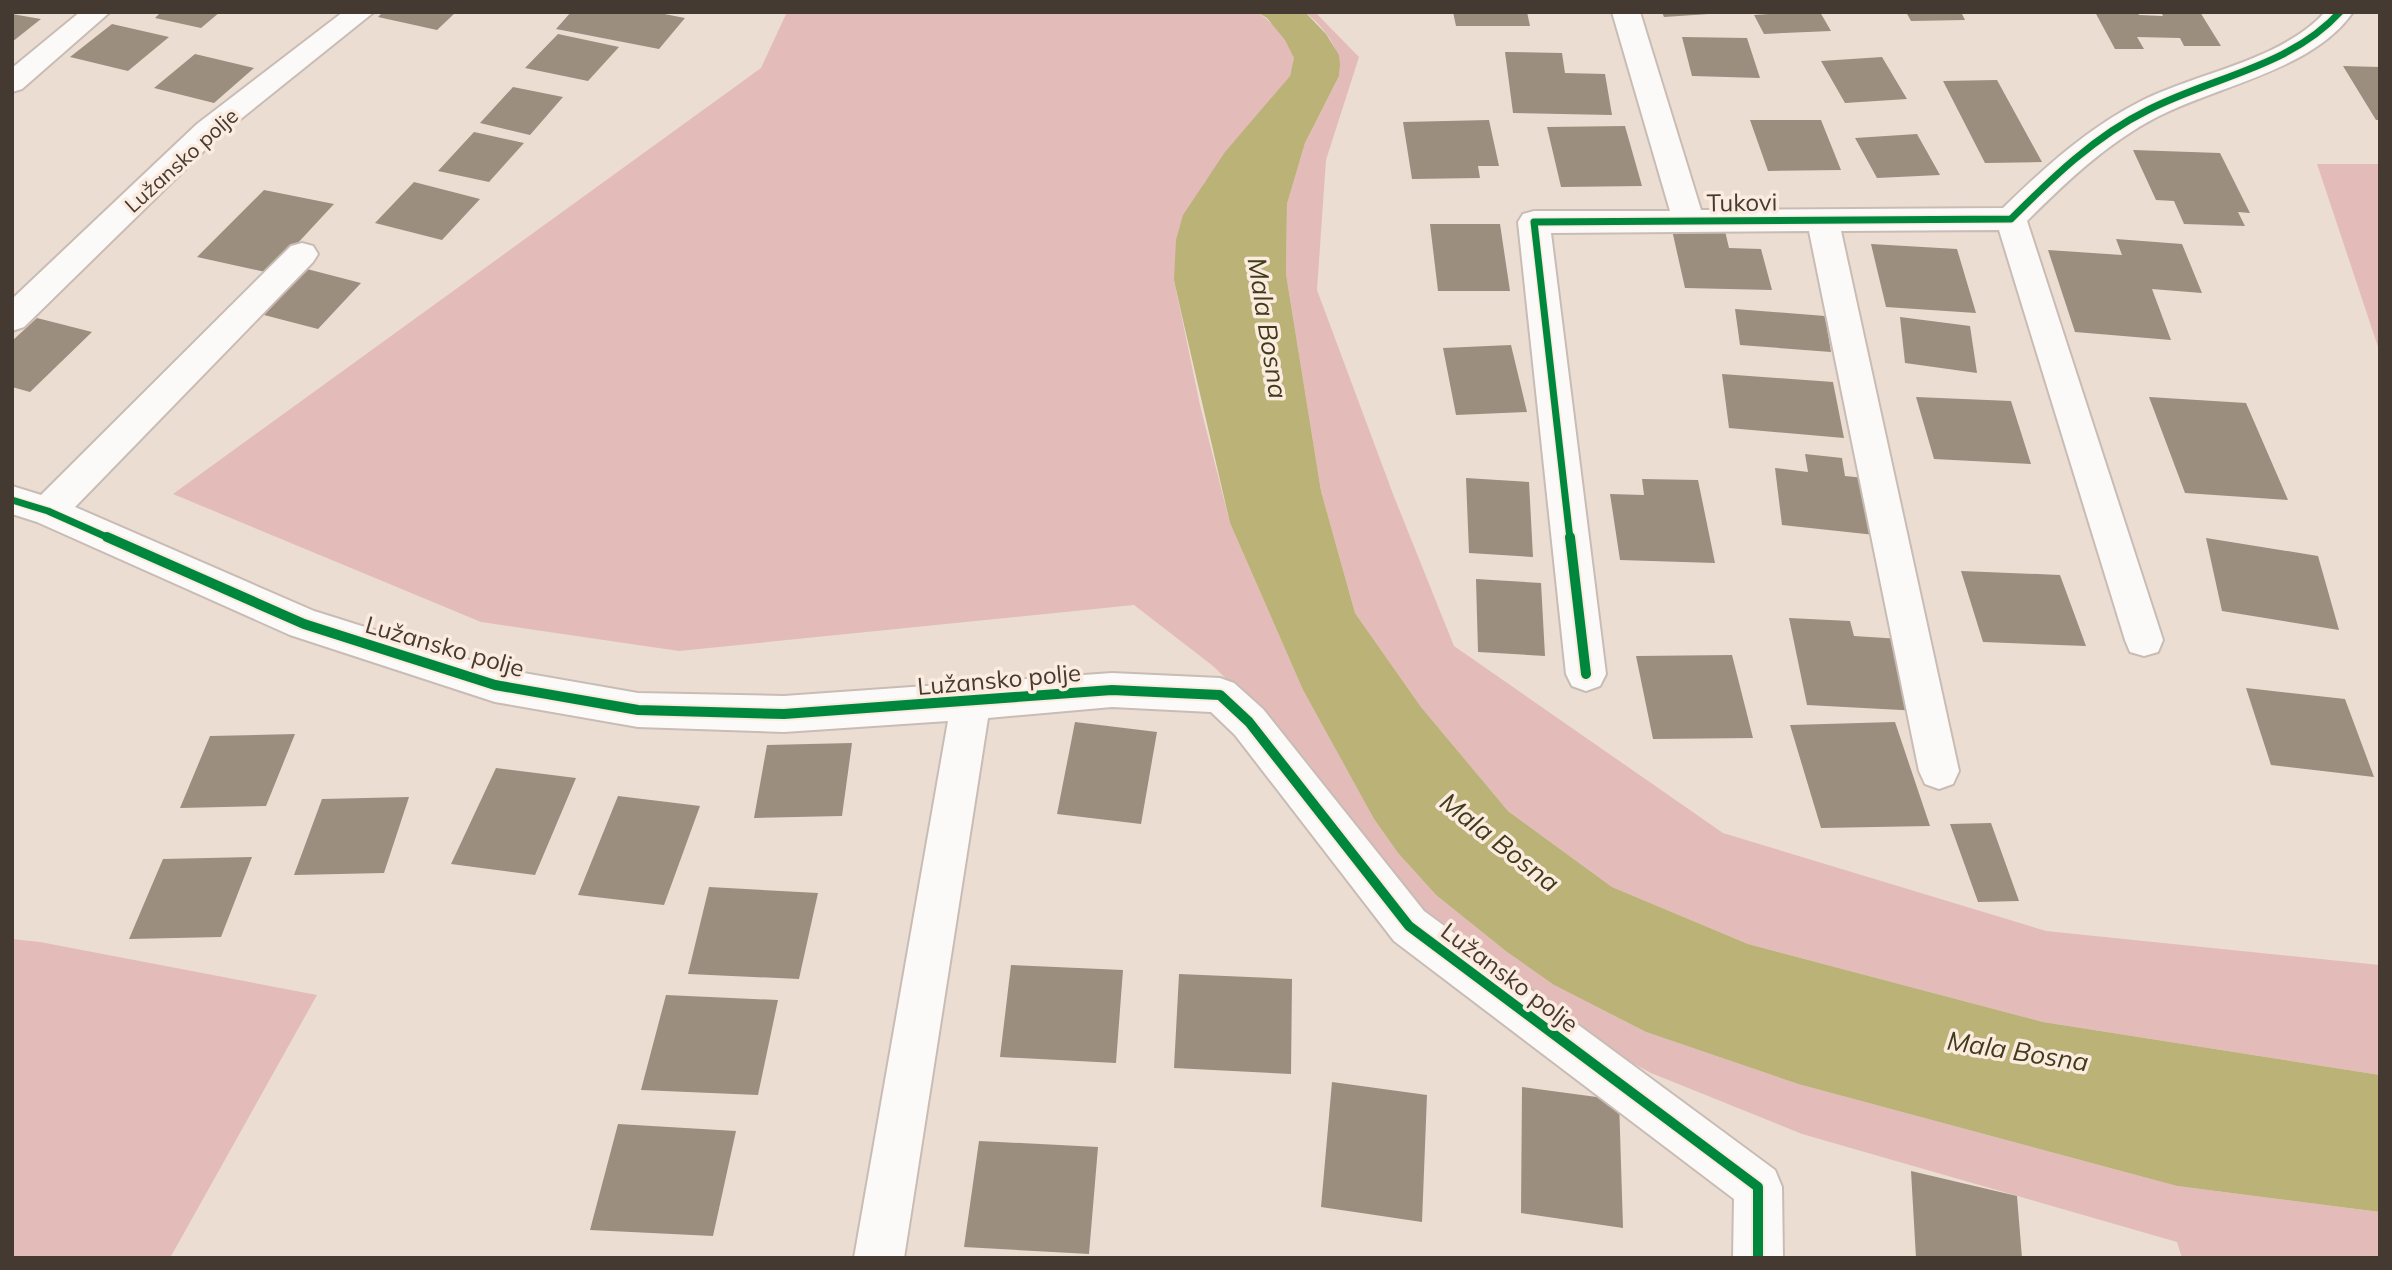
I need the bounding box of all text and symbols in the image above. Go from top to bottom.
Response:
street label: Lužansko polje [119,102,243,218]
street label: Tukovi [1706,186,1778,218]
water label: Mala Bosna [1241,255,1295,401]
street label: Lužansko polje [362,609,528,683]
street label: Lužansko polje [916,657,1082,701]
water label: Mala Bosna [1434,785,1566,899]
street label: Lužansko polje [1435,916,1585,1038]
water label: Mala Bosna [1945,1024,2091,1078]

